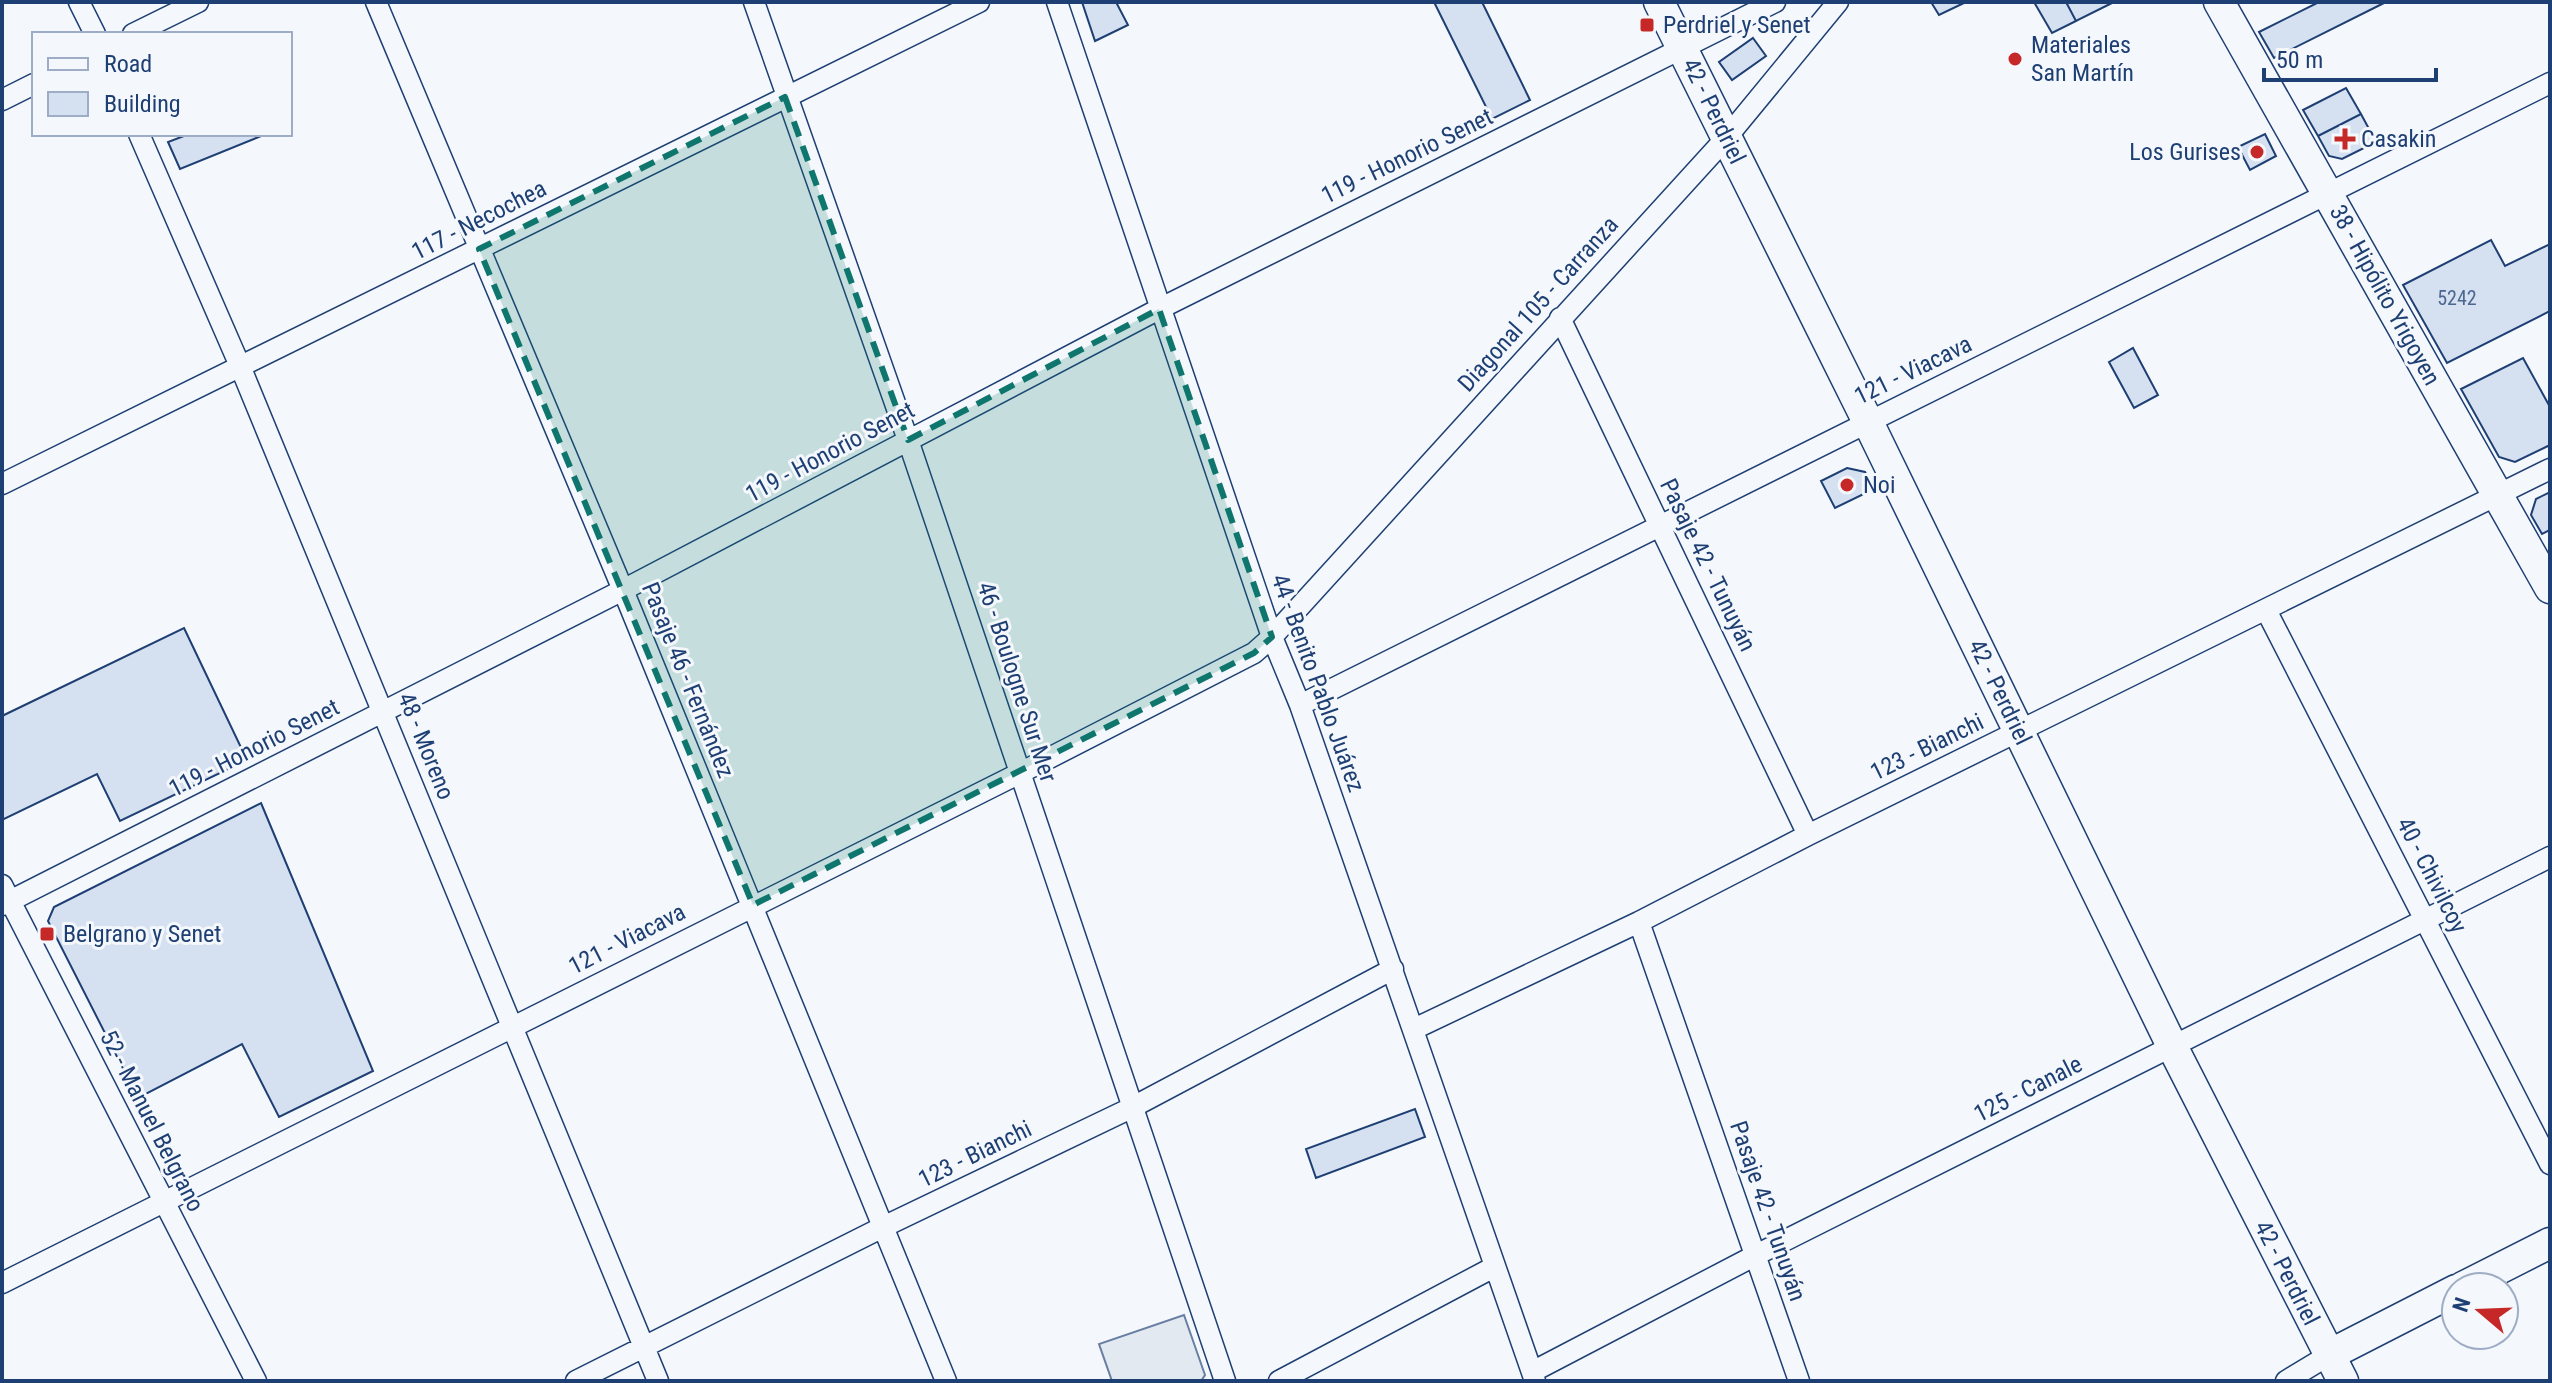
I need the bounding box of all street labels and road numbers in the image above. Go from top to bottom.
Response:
street label: 42 - Perdriel [1677,54,1751,168]
street label: 119 - Honorio Senet [1317,102,1497,210]
street label: 117 - Necochea [407,174,551,266]
street label: 38 - Hipólito Yrigoyen [2324,200,2446,390]
street label: Diagonal 105 - Carranza [1452,211,1624,397]
street label: 121 - Viacava [1850,330,1976,410]
street label: 119 - Honorio Senet [741,396,919,508]
street label: Pasaje 42 - Tunuyán [1654,474,1762,656]
street label: 44 - Benito Pablo Juárez [1266,570,1370,796]
street label: Pasaje 46 - Fernández [636,578,740,782]
street label: 46 - Boulogne Sur Mer [971,578,1063,786]
street label: 42 - Perdriel [1963,635,2037,749]
street label: 48 - Moreno [392,688,460,804]
street label: 119 - Honorio Senet [164,693,344,803]
street label: 123 - Bianchi [1866,708,1988,786]
street label: 40 - Chivilcoy [2391,813,2473,937]
street label: 121 - Viacava [564,898,690,980]
street label: 52 - Manuel Belgrano [94,1026,210,1216]
street label: 125 - Canale [1969,1050,2087,1128]
street label: 123 - Bianchi [914,1115,1036,1193]
street label: Pasaje 42 - Tunuyán [1724,1117,1812,1305]
street label: 42 - Perdriel [2249,1216,2325,1330]

